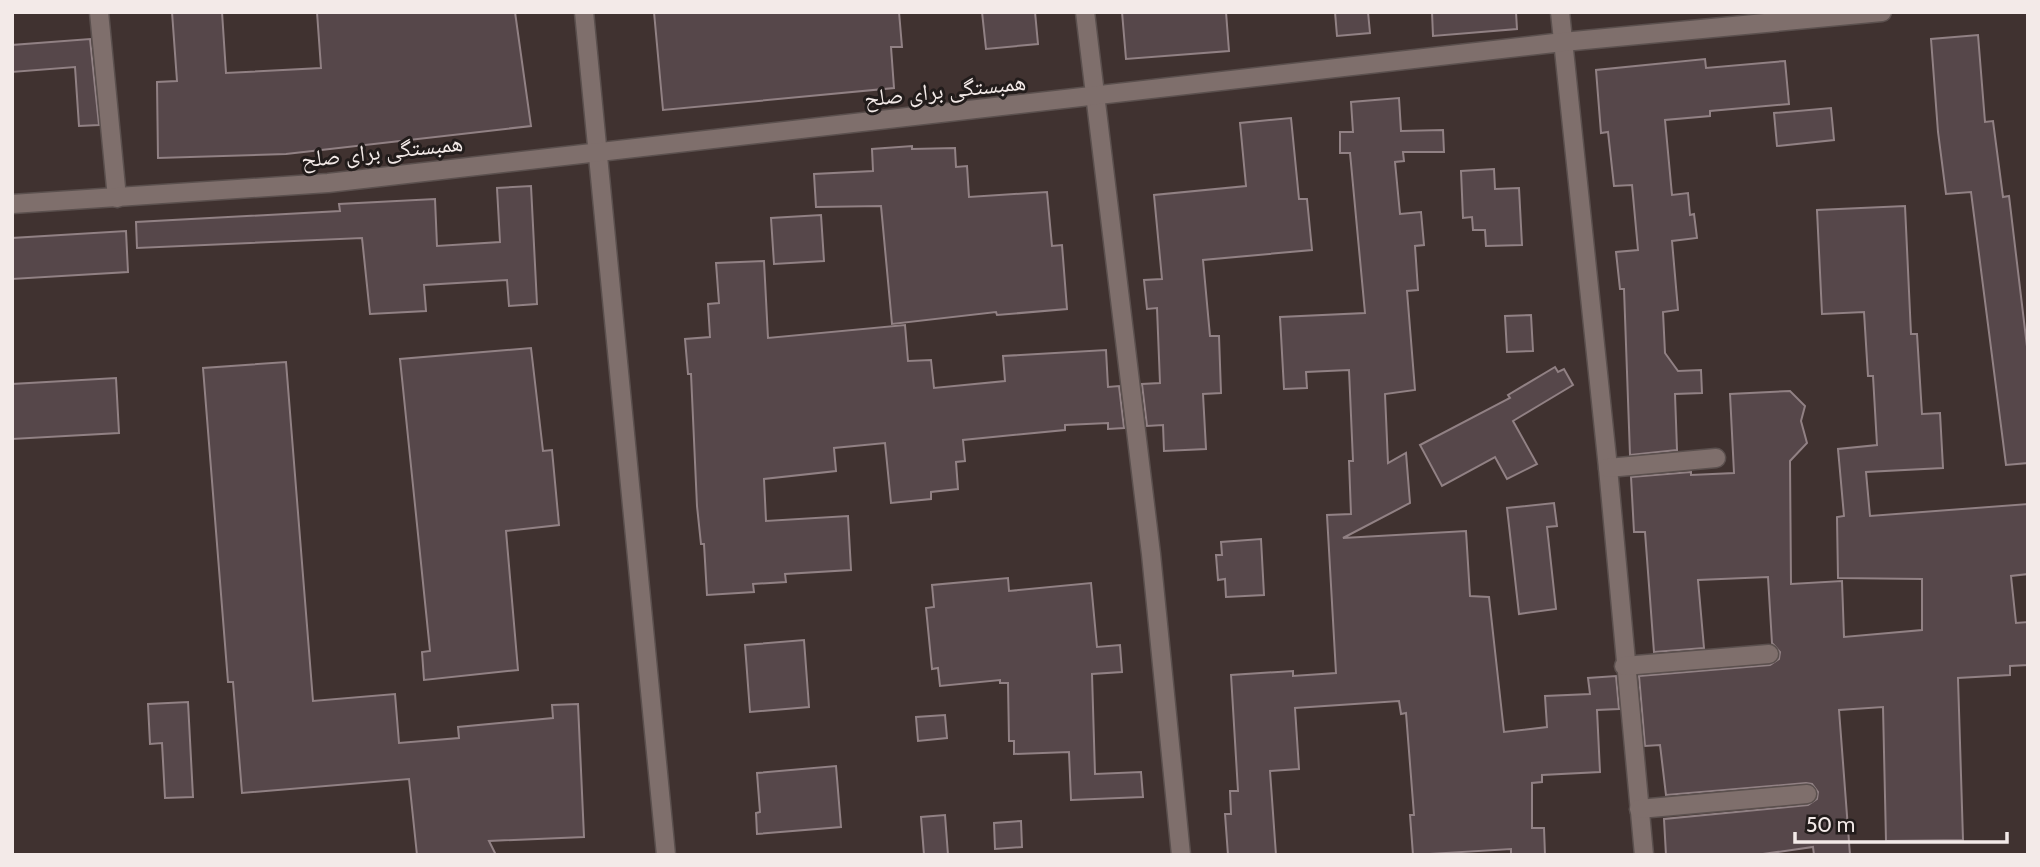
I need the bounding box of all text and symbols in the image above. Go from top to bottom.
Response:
street label: همبستگی برای صلح [863,68,1027,113]
street label: همبستگی برای صلح [300,129,464,174]
scale bar [1795,800,2007,844]
text: 50 m [1806,812,1855,837]

